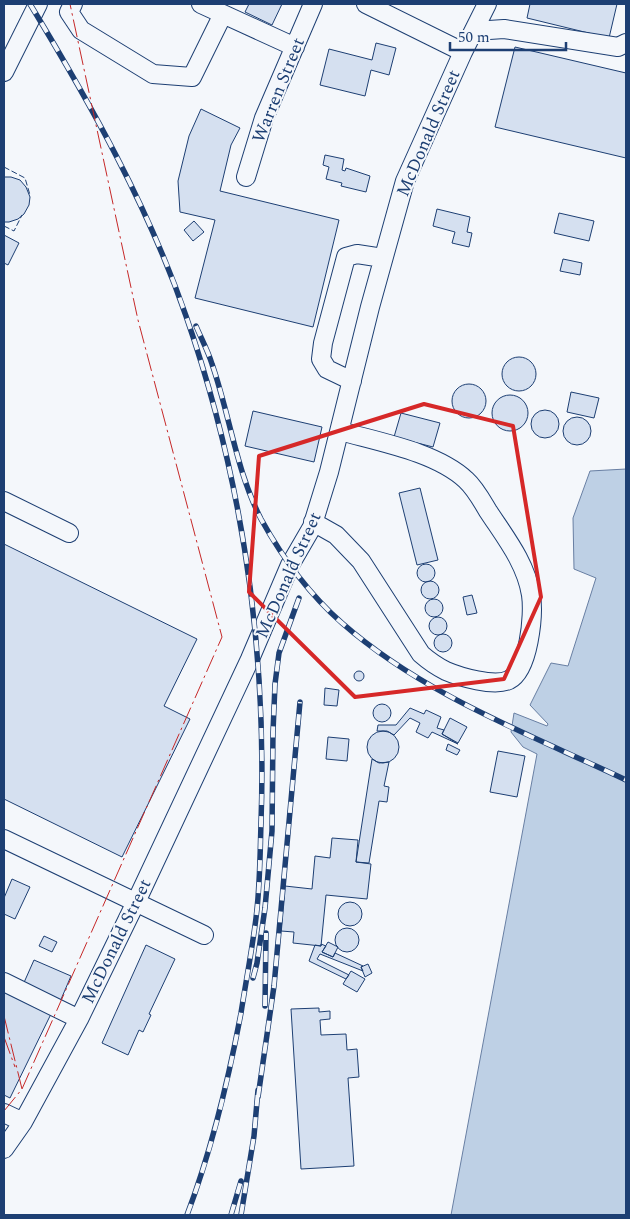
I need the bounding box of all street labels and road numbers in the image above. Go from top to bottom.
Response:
street label: Warren Street [245,34,312,147]
street label: McDonald Street [390,65,467,201]
street label: McDonald Street [249,508,328,643]
street label: McDonald Street [75,874,158,1008]

